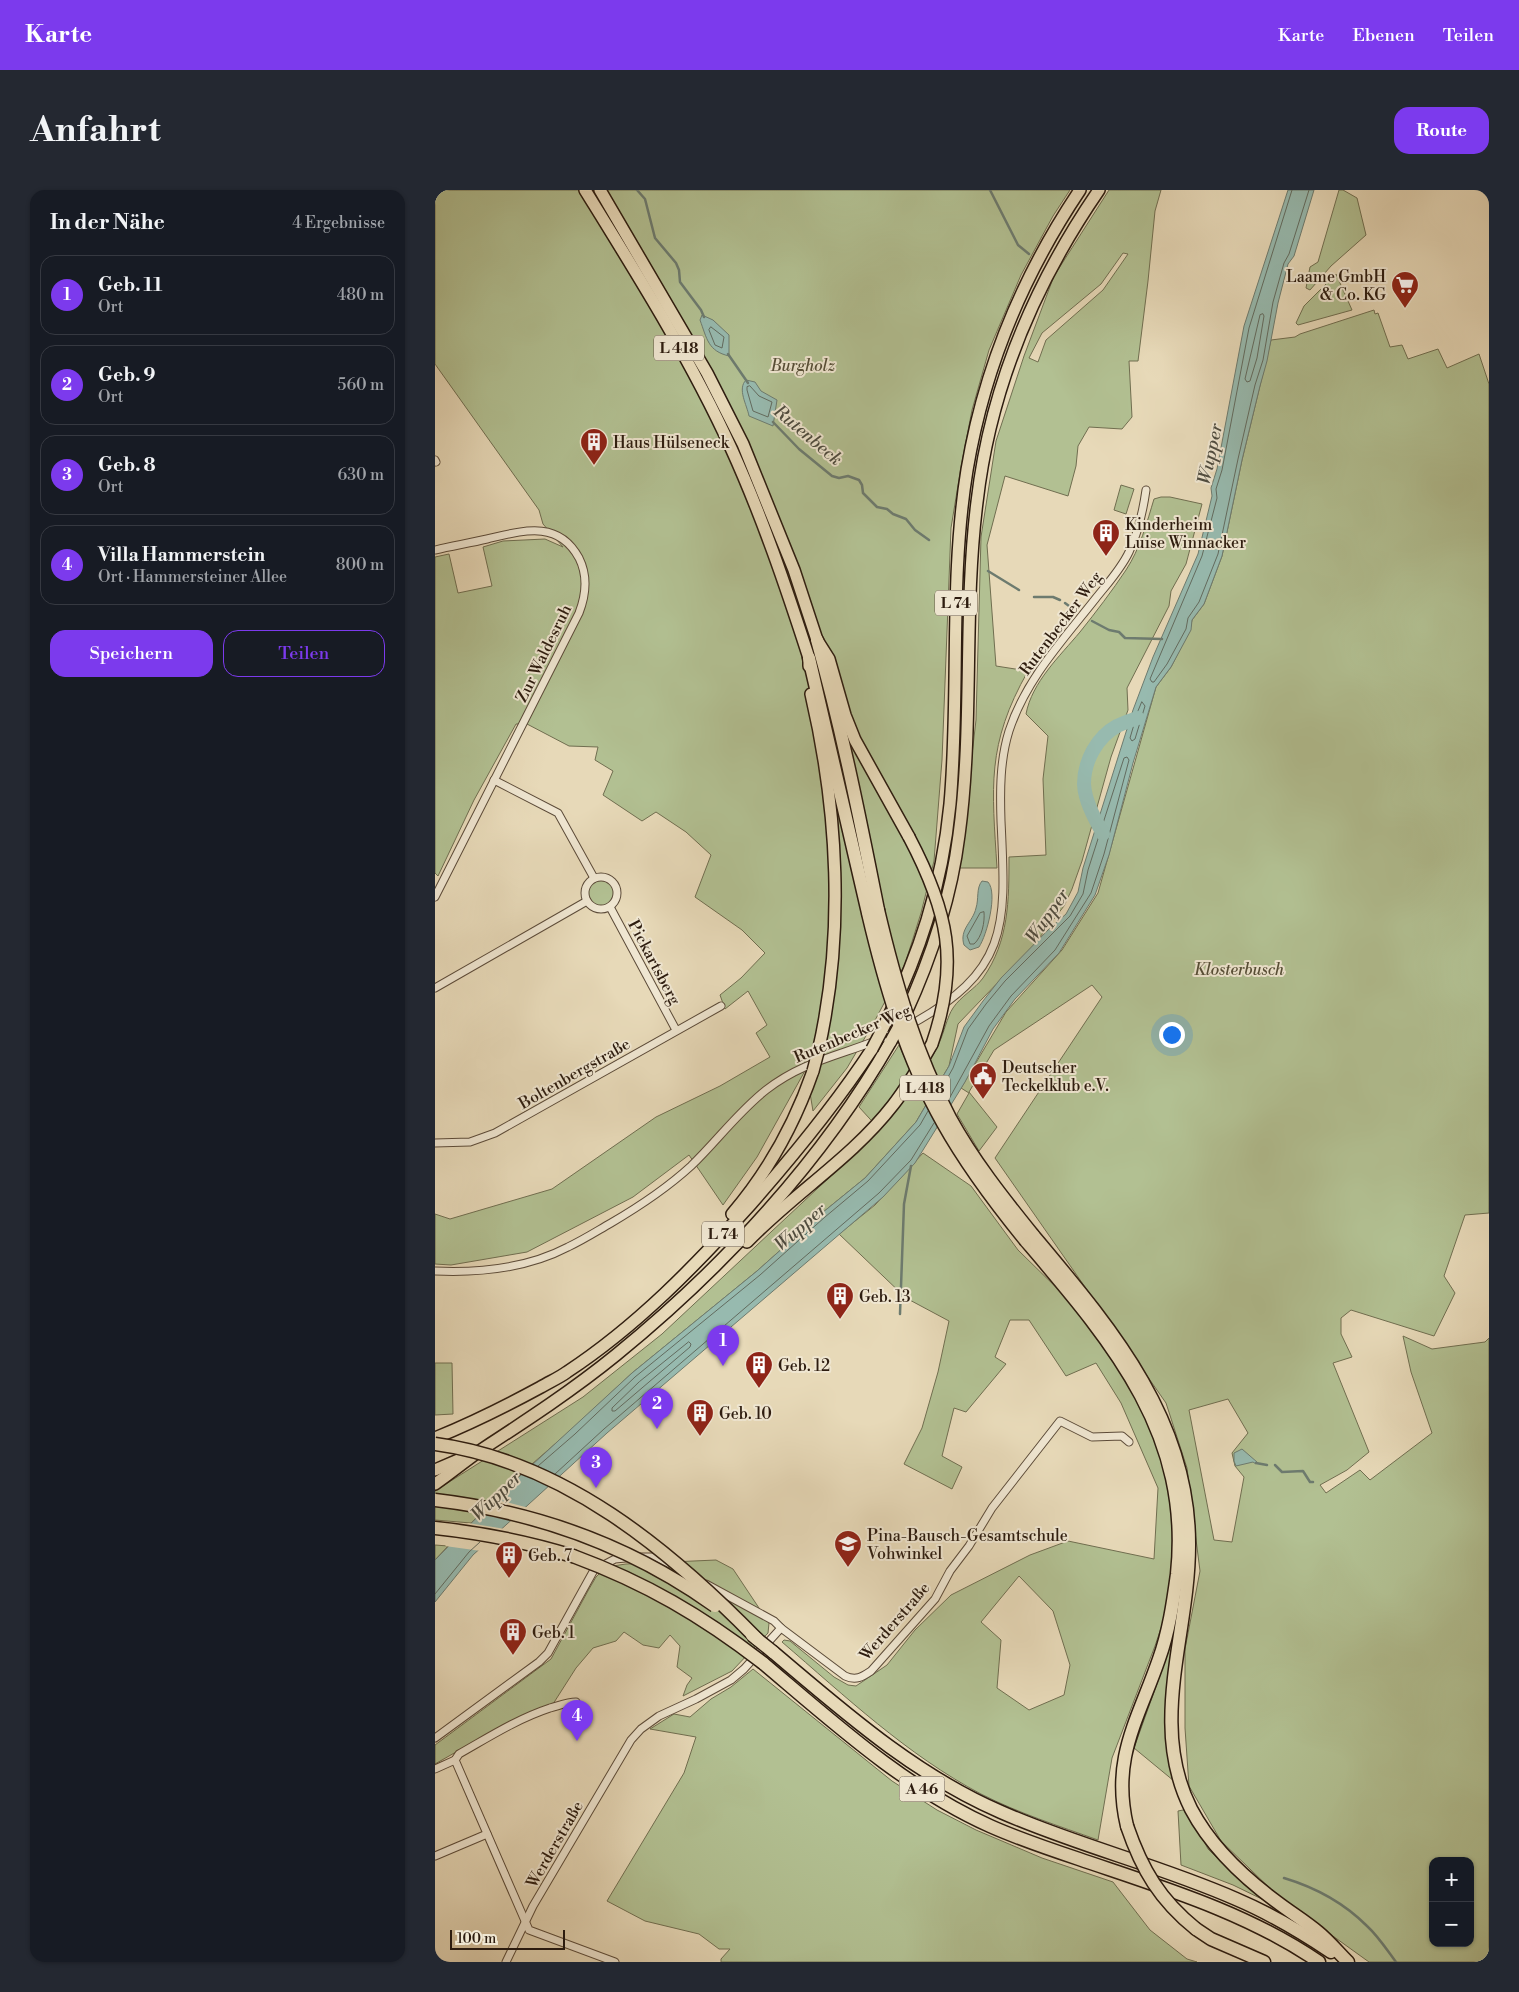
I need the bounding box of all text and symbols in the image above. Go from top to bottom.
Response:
text: Karte [25,20,92,50]
text: Karte [1278,24,1324,47]
text: Ebenen [1352,24,1415,47]
text: Teilen [1443,24,1494,47]
button: Route [1394,107,1489,154]
text: Anfahrt [30,109,161,152]
text: In der Nähe [50,210,165,236]
text: 4 Ergebnisse [292,213,385,233]
place label: Laame GmbH & Co. KG [1286,267,1386,305]
supermarket icon: Laame GmbH & Co. KG [1390,270,1420,309]
text: Geb. 11 [98,273,162,297]
text: 1 [63,285,71,305]
text: 480 m [337,285,384,305]
text: Ort [98,297,124,317]
road number: L 418 [654,336,704,360]
park label: Burgholz [770,356,836,376]
text: Geb. 9 [98,363,155,387]
text: 2 [62,375,72,395]
text: 560 m [338,375,384,395]
text: Ort [98,387,124,407]
water label: Rutenbeck [768,399,847,471]
water label: Wupper [1193,421,1228,487]
building icon: Haus Hülseneck [579,427,609,466]
place label: Haus Hülseneck [613,433,731,453]
text: Geb. 8 [98,453,156,477]
text: 3 [62,465,72,485]
text: 630 m [338,465,384,485]
text: Ort [98,477,124,497]
place label: Kinderheim Luise Winnacker [1125,515,1246,553]
building icon: Kinderheim Luise Winnacker [1091,518,1121,557]
text: Villa Hammerstein [98,543,265,567]
text: 4 [62,555,72,575]
text: 800 m [336,555,384,575]
text: Ort · Hammersteiner Allee [98,567,287,587]
street label: Rutenbecker Weg [1015,567,1107,680]
road number: L 74 [935,590,977,616]
street label: Zur Waldesruh [512,601,576,706]
button: Speichern [50,630,213,677]
button: Teilen [223,630,385,677]
water label: Wupper [1020,884,1075,948]
street label: Pickartsberg [623,916,685,1009]
park label: Klosterbusch [1194,960,1284,980]
street label: Rutenbecker Weg [791,1000,914,1068]
your location [1159,1022,1185,1048]
street label: Boltenbergstraße [514,1034,634,1114]
place label: Deutscher Teckelklub e.V. [1002,1058,1109,1096]
public building icon: Deutscher Teckelklub e.V. [968,1061,998,1100]
road number: L 418 [900,1076,950,1100]
water label: Wupper [770,1198,831,1256]
road number: L 74 [702,1222,744,1246]
building icon: Geb. 13 [825,1281,855,1320]
place label: Geb. 13 [859,1287,911,1307]
pin: 1 [707,1325,739,1366]
building icon: Geb. 12 [744,1350,774,1389]
place label: Geb. 12 [778,1356,830,1376]
pin: 2 [641,1388,673,1429]
building icon: Geb. 10 [685,1398,715,1437]
place label: Geb. 10 [719,1404,772,1424]
pin: 3 [580,1447,612,1488]
water label: Wupper [466,1466,527,1526]
place label: Pina-Bausch-Gesamtschule Vohwinkel [866,1526,1068,1564]
school or university icon: Pina-Bausch-Gesamtschule Vohwinkel [833,1529,863,1568]
building icon: Geb. 7 [494,1540,524,1579]
place label: Geb. 7 [528,1546,572,1566]
street label: Werderstraße [855,1578,934,1666]
building icon: Geb. 1 [498,1617,528,1656]
place label: Geb. 1 [532,1623,575,1643]
pin: 4 [561,1700,593,1741]
road number: A 46 [899,1776,945,1802]
street label: Werderstraße [521,1797,588,1892]
map controls [1429,1857,1474,1947]
button: + [1429,1857,1474,1902]
button: − [1429,1902,1474,1947]
scale bar [450,1927,565,1950]
text: 100 m [457,1930,496,1948]

